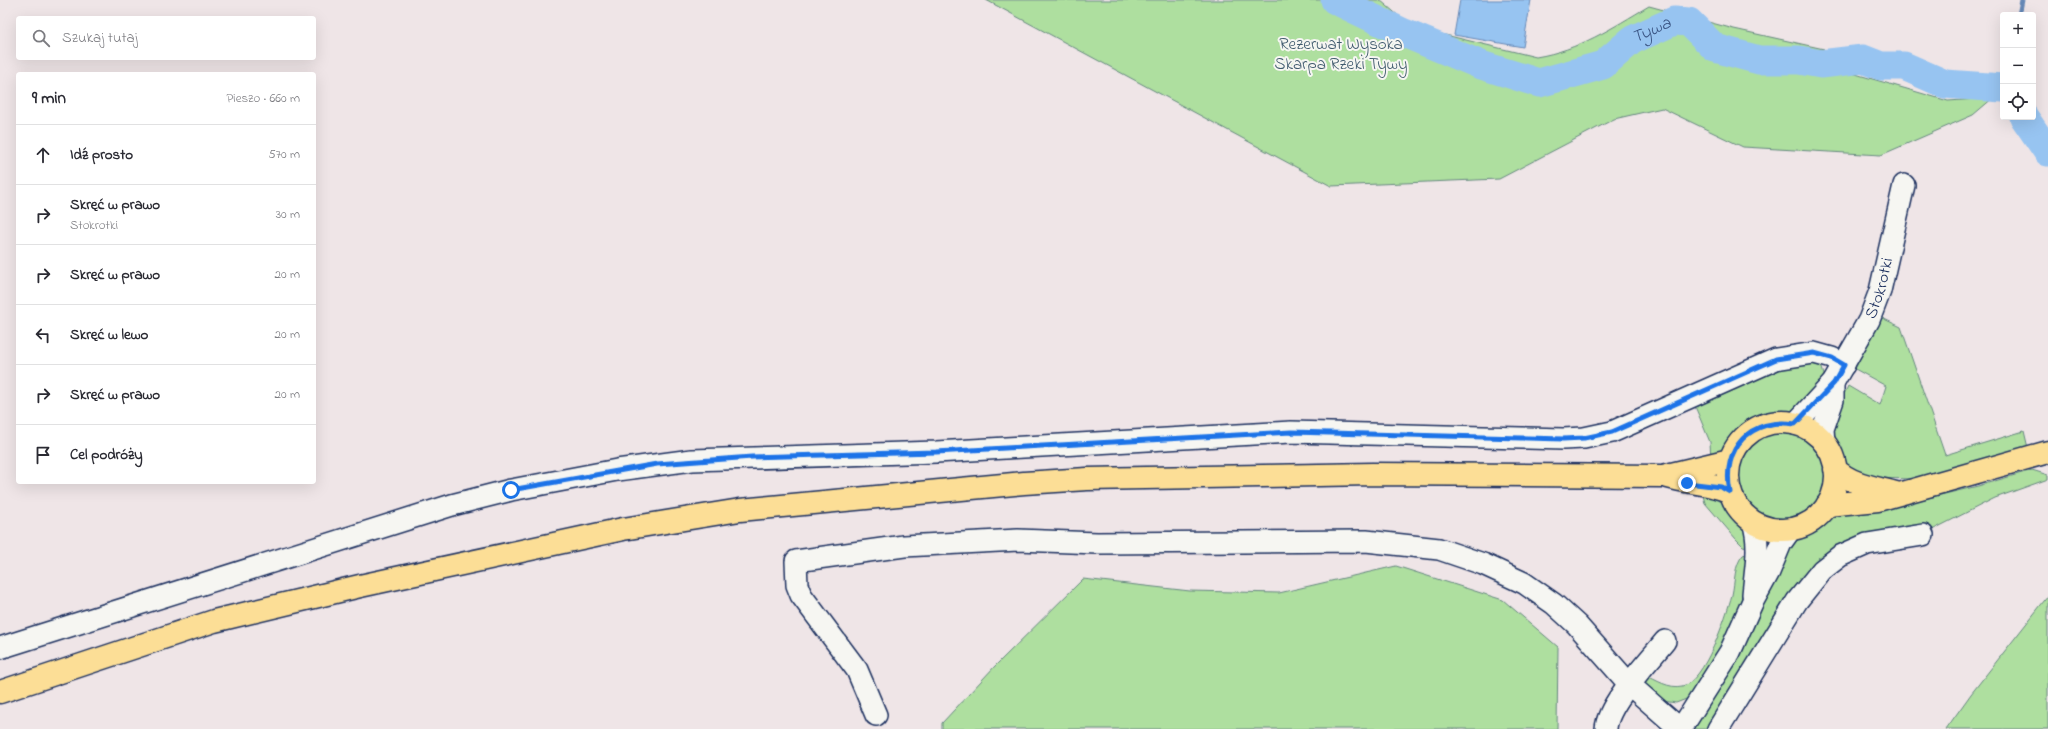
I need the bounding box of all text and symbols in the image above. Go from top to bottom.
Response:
water label: Tywa [1628,11,1676,51]
map controls [2000,12,2036,120]
button: + [2000,12,2036,48]
search box [16,16,316,60]
icon: search [30,27,52,49]
text: Szukaj tutaj [62,27,138,49]
park label: Rezerwat Wysoka Skarpa Rzeki Tywy [1275,32,1407,78]
button: − [2000,48,2036,84]
button: locate [2000,84,2036,120]
text: 9 min [32,86,66,111]
text: Pieszo · 660 m [227,89,300,108]
icon: ahead [32,144,54,166]
text: Idź prosto [70,144,133,166]
text: 570 m [268,145,300,164]
text: Skręć w prawo [70,194,160,216]
icon: right [32,204,54,226]
text: 30 m [276,205,300,224]
text: Stokrotki [70,216,118,235]
street label: Stokrotki [1858,255,1900,322]
icon: right [32,264,54,286]
text: Skręć w prawo [70,264,160,286]
text: 20 m [275,265,300,284]
icon: left [32,324,54,346]
text: Skręć w lewo [70,324,148,346]
text: 20 m [275,325,300,344]
icon: right [32,384,54,406]
text: Skręć w prawo [70,384,160,406]
text: 20 m [275,385,300,404]
icon: arrive [32,444,54,466]
text: Cel podróży [70,444,143,466]
route end [1678,474,1696,492]
route start [502,481,520,499]

